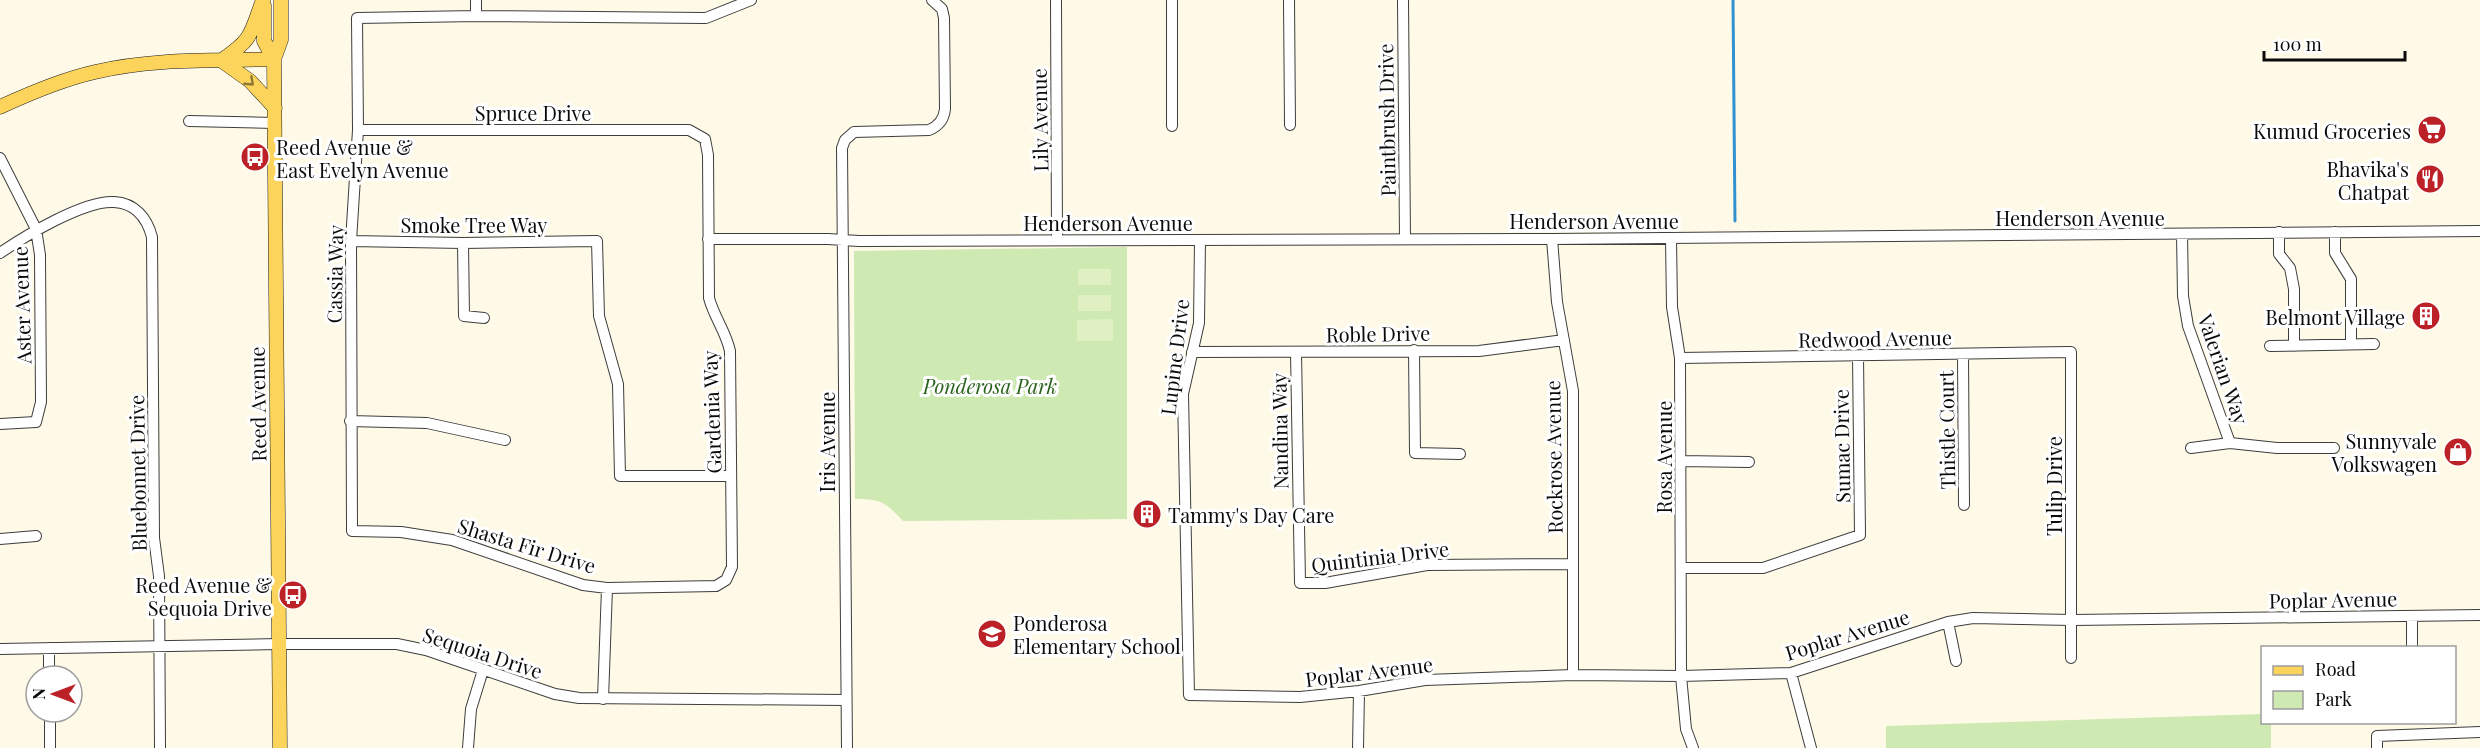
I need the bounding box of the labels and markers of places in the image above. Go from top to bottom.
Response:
supermarket icon: Kumud Groceries [2416,114,2448,146]
place label: Kumud Groceries [2253,117,2411,144]
place label: Reed Avenue & East Evelyn Avenue [276,133,449,183]
bus stop icon: Reed Avenue & East Evelyn Avenue [239,141,271,173]
place label: Bhavika's Chatpat [2326,155,2410,205]
restaurant icon: Bhavika's Chatpat [2414,163,2446,195]
building icon: Belmont Village [2410,300,2442,332]
place label: Belmont Village [2265,303,2405,330]
place label: Sunnyvale Volkswagen [2331,427,2437,477]
shop icon: Sunnyvale Volkswagen [2442,436,2474,468]
building icon: Tammy's Day Care [1131,498,1163,530]
place label: Tammy's Day Care [1168,501,1334,528]
place label: Reed Avenue & Sequoia Drive [135,571,272,621]
bus stop icon: Reed Avenue & Sequoia Drive [277,579,309,611]
place label: Ponderosa Elementary School [1013,609,1181,659]
school or university icon: Ponderosa Elementary School [976,618,1008,650]

